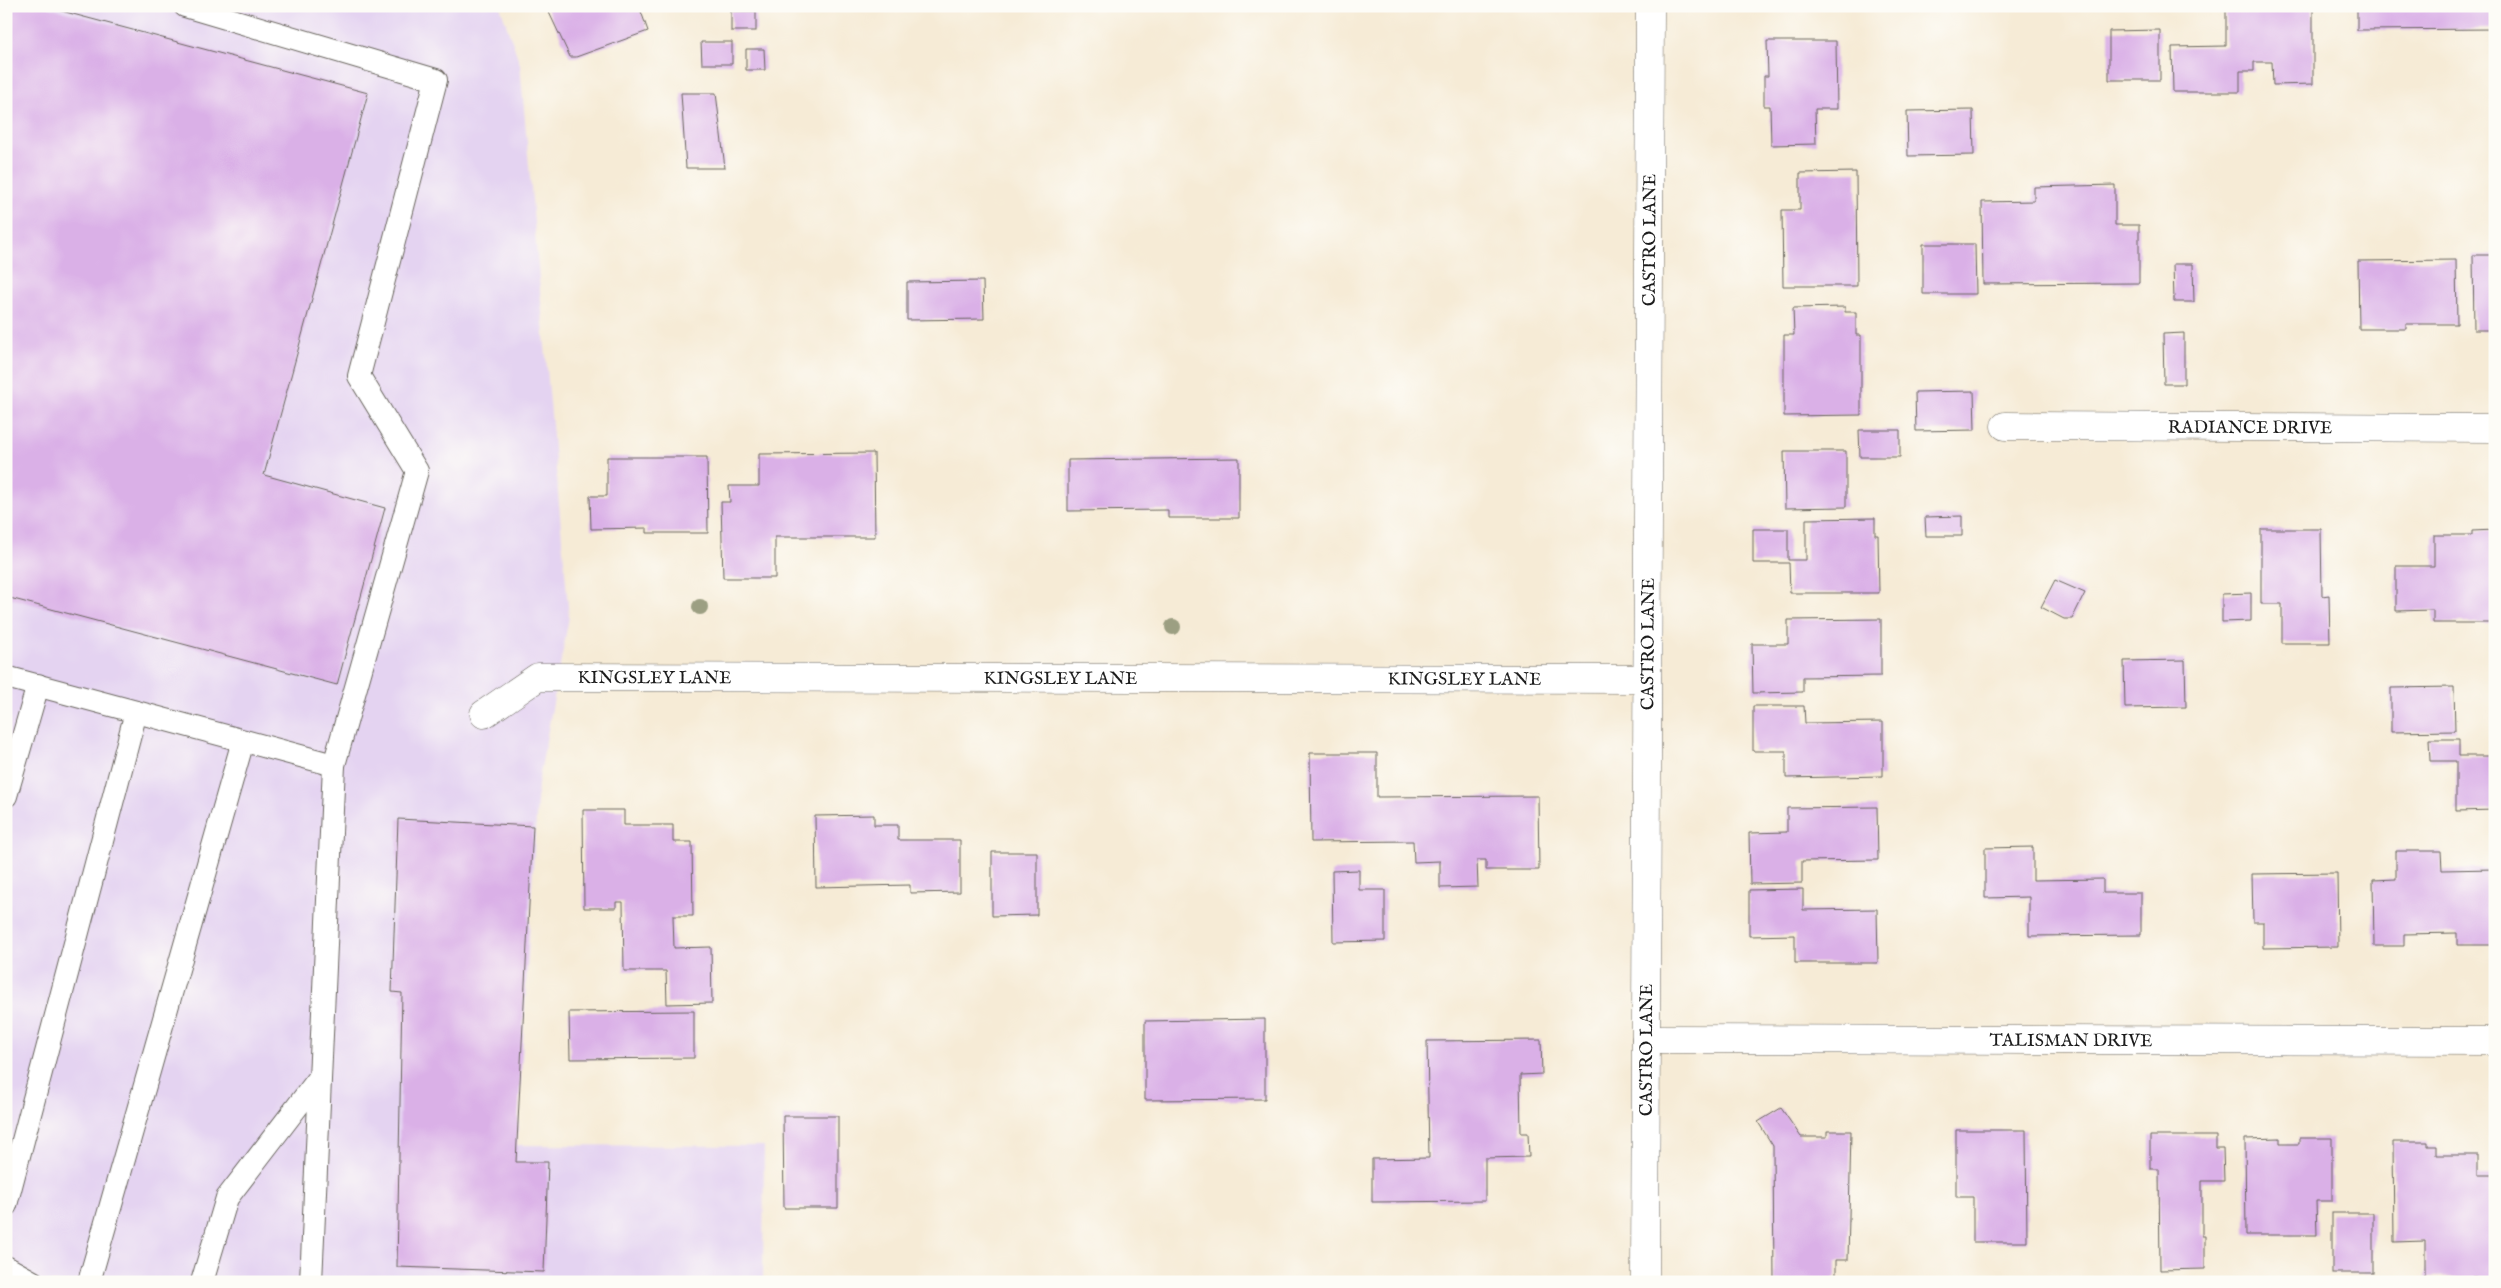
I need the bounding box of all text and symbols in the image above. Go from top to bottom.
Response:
street label: CASTRO LANE [1639,174,1662,306]
street label: RADIANCE DRIVE [2168,417,2332,440]
street label: CASTRO LANE [1637,578,1661,710]
street label: KINGSLEY LANE [578,667,732,690]
street label: KINGSLEY LANE [984,668,1138,691]
street label: KINGSLEY LANE [1388,669,1542,692]
street label: CASTRO LANE [1636,984,1659,1116]
street label: TALISMAN DRIVE [1989,1030,2153,1053]

